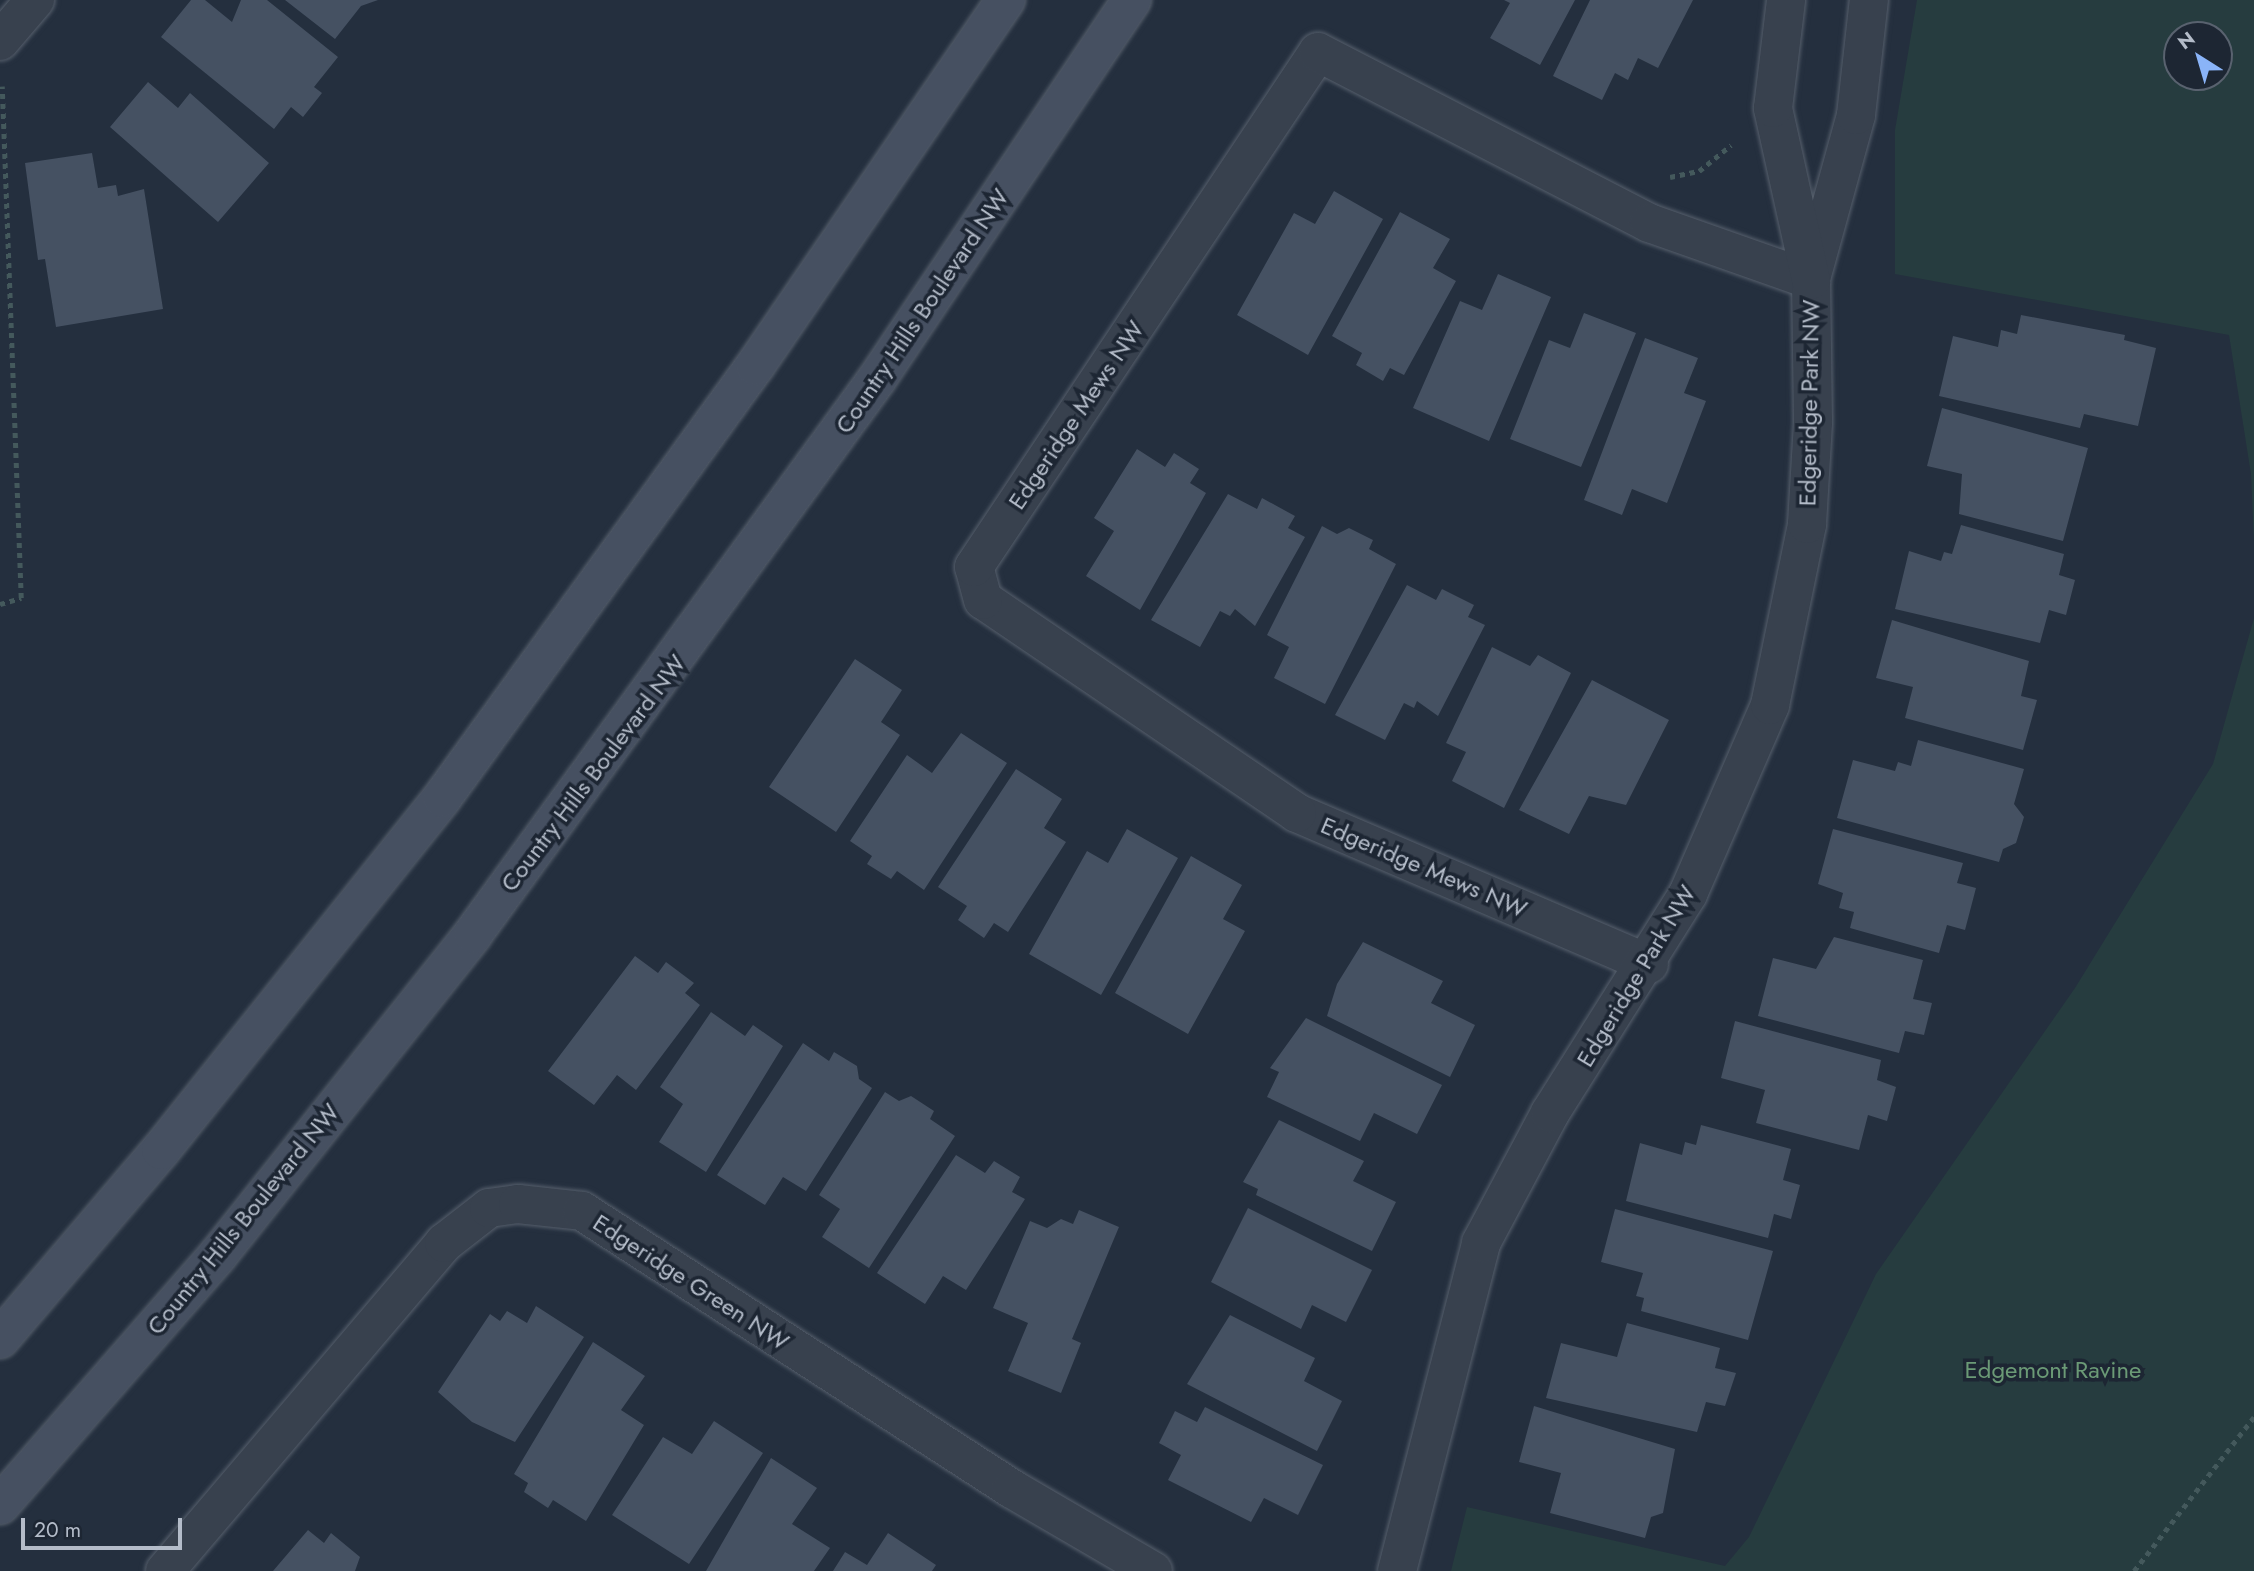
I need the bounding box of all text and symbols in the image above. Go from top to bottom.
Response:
north arrow [2163,21,2233,91]
text: N [2172,25,2200,56]
street label: Country Hills Boulevard NW [829,183,1015,439]
street label: Edgeridge Park NW [1793,299,1825,507]
street label: Edgeridge Mews NW [1002,315,1150,515]
street label: Country Hills Boulevard NW [495,649,691,897]
street label: Edgeridge Mews NW [1317,811,1531,923]
street label: Edgeridge Park NW [1570,880,1702,1072]
street label: Country Hills Boulevard NW [141,1098,345,1340]
street label: Edgeridge Green NW [588,1208,794,1356]
park label: Edgemont Ravine [1965,1356,2141,1384]
scale bar [24,1504,186,1548]
text: 20 m [34,1515,81,1545]

